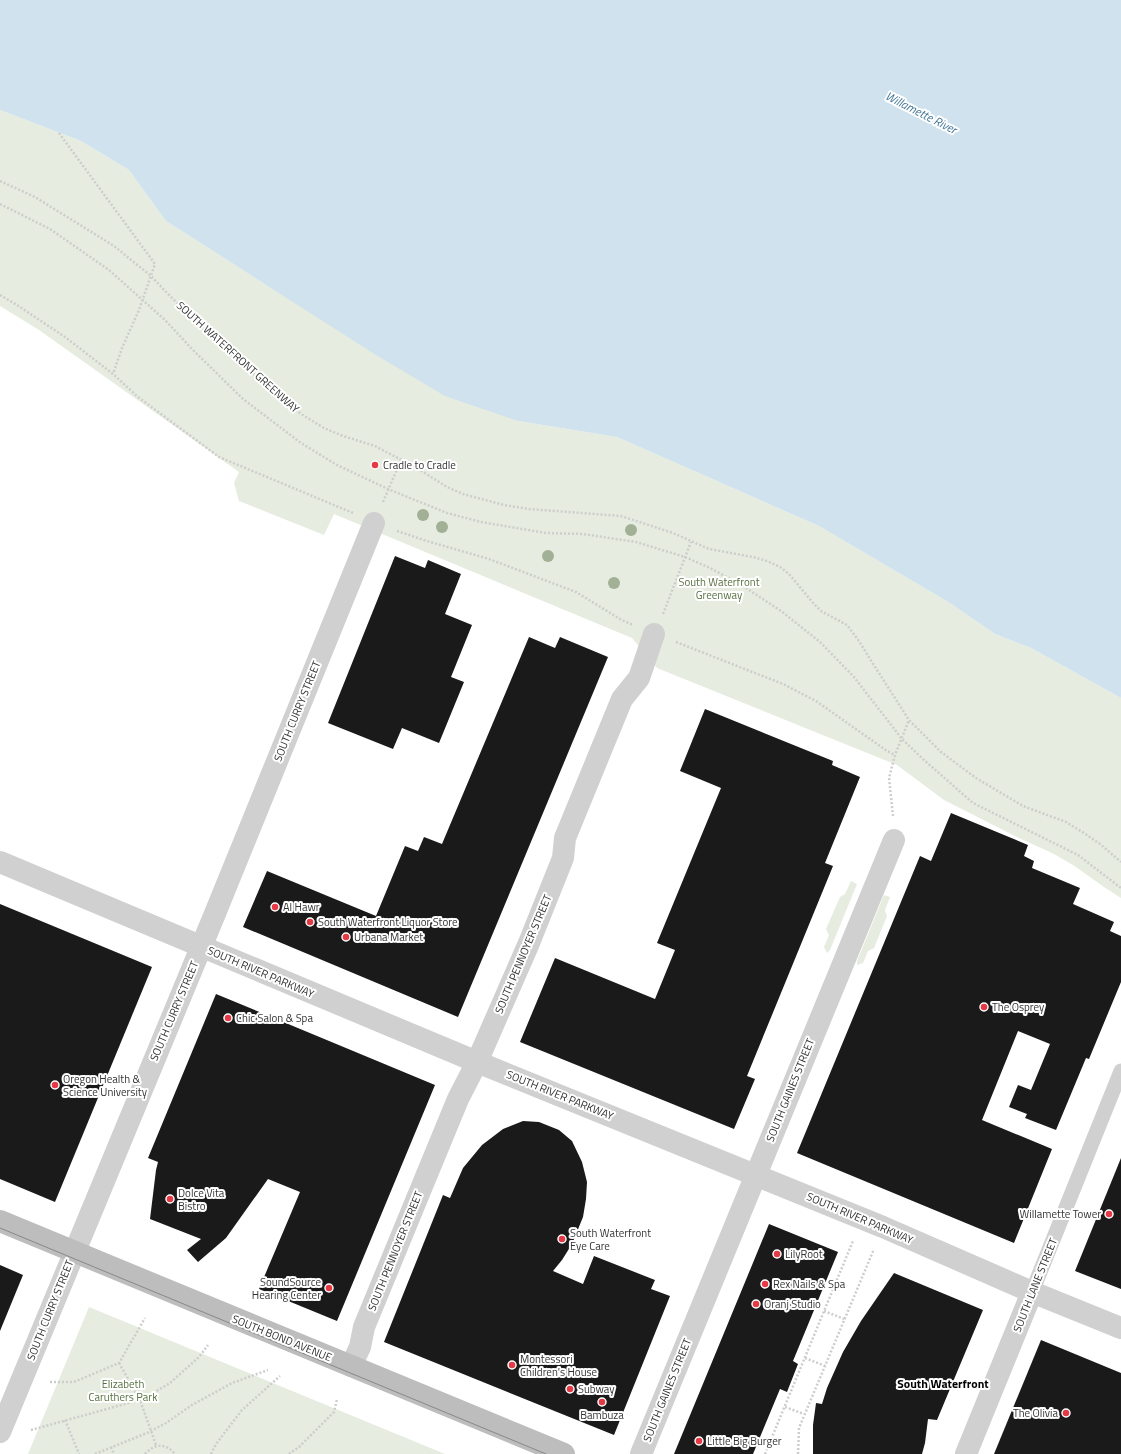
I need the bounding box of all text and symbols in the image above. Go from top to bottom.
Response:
water label: Willamette River [882,86,962,140]
street label: SOUTH WATERFRONT GREENWAY [173,297,303,417]
place label: Cradle to Cradle [383,457,456,473]
marker: Cradle to Cradle [370,460,380,470]
park label: South Waterfront Greenway [679,574,760,603]
street label: SOUTH CURRY STREET [270,658,325,764]
street label: SOUTH PENNOYER STREET [491,892,555,1016]
place label: Al Hawr [283,899,320,915]
marker: Al Hawr [270,902,280,912]
place label: South Waterfront Liquor Store [318,914,458,930]
marker: South Waterfront Liquor Store [305,917,315,927]
place label: Urbana Market [354,929,423,945]
marker: Urbana Market [341,932,351,942]
street label: SOUTH RIVER PARKWAY [205,942,317,1002]
street label: SOUTH CURRY STREET [146,958,202,1063]
place label: The Osprey [992,999,1045,1015]
marker: The Osprey [979,1002,989,1012]
place label: Chic Salon & Spa [236,1010,313,1026]
marker: Chic Salon & Spa [223,1013,233,1023]
street label: SOUTH GAINES STREET [762,1036,818,1144]
street label: SOUTH RIVER PARKWAY [504,1066,616,1124]
place label: Oregon Health & Science University [63,1071,148,1100]
marker: Oregon Health & Science University [50,1080,60,1090]
place label: Dolce Vita Bistro [178,1185,225,1214]
street label: SOUTH PENNOYER STREET [364,1188,426,1313]
street label: SOUTH RIVER PARKWAY [804,1188,916,1248]
marker: Dolce Vita Bistro [165,1194,175,1204]
place label: Willamette Tower [1020,1206,1101,1222]
marker: Willamette Tower [1104,1209,1114,1219]
place label: South Waterfront Eye Care [570,1225,651,1254]
marker: South Waterfront Eye Care [557,1234,567,1244]
street label: SOUTH LANE STREET [1009,1235,1061,1334]
place label: LilyRoot [785,1246,823,1262]
marker: LilyRoot [772,1249,782,1259]
street label: SOUTH CURRY STREET [23,1257,78,1363]
place label: SoundSource Hearing Center [252,1274,321,1303]
place label: Rex Nails & Spa [773,1276,846,1292]
marker: Rex Nails & Spa [760,1279,770,1289]
marker: SoundSource Hearing Center [324,1283,334,1293]
place label: Oranj Studio [764,1296,821,1312]
marker: Oranj Studio [751,1299,761,1309]
street label: SOUTH BOND AVENUE [230,1311,334,1365]
street label: SOUTH GAINES STREET [639,1336,695,1444]
place label: Montessori Children's House [520,1351,598,1380]
marker: Montessori Children's House [507,1360,517,1370]
district label: South Waterfront [897,1374,989,1393]
park label: Elizabeth Caruthers Park [89,1376,158,1405]
place label: Subway [578,1381,615,1397]
marker: Subway [565,1384,575,1394]
marker: Bambuza [597,1397,607,1407]
place label: The Olivia [1013,1405,1058,1421]
place label: Bambuza [580,1407,624,1423]
marker: The Olivia [1061,1408,1071,1418]
place label: Little Big Burger [707,1433,782,1449]
marker: Little Big Burger [694,1436,704,1446]

